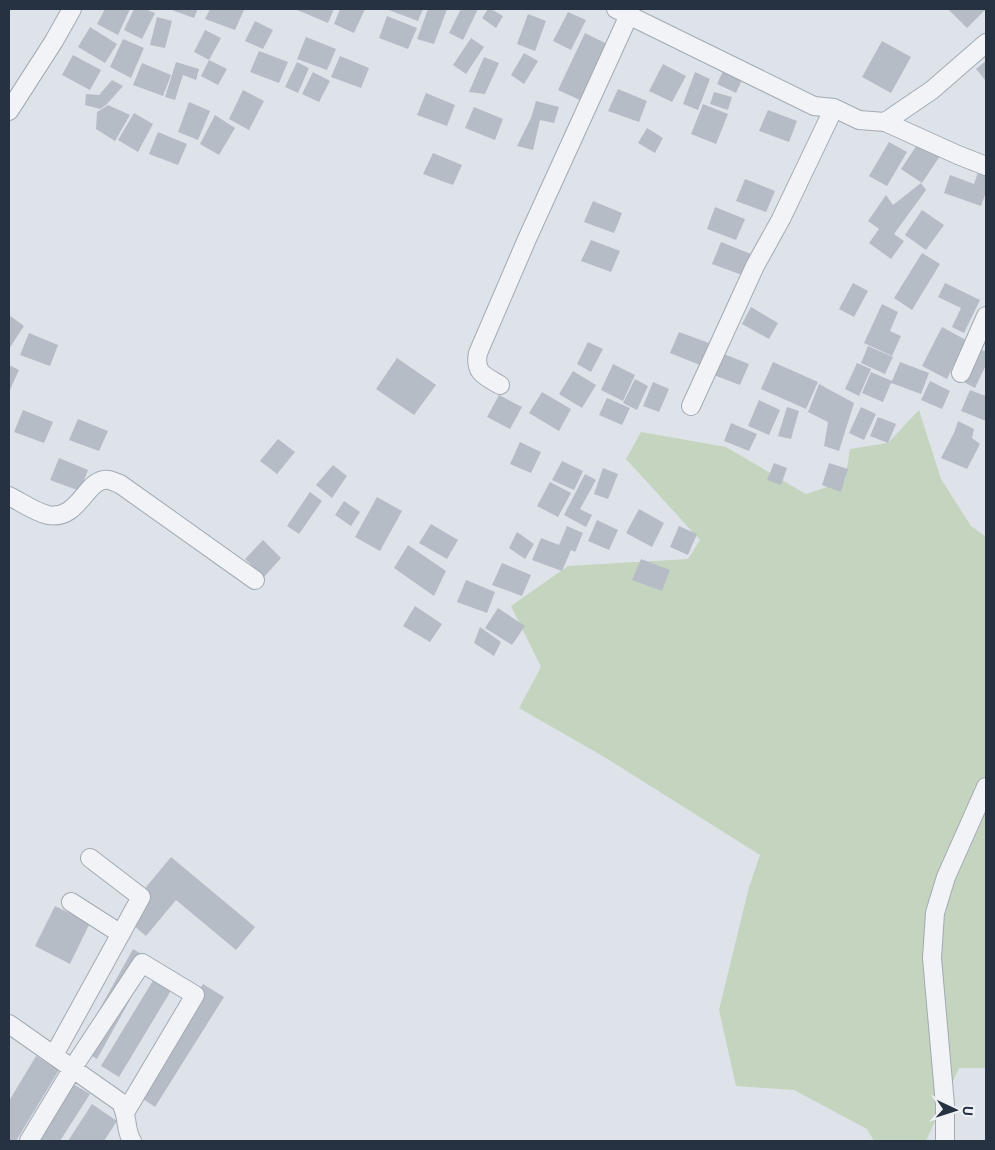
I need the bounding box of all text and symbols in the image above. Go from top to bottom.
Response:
north arrow [930,1085,980,1135]
text: U [959,1105,978,1117]

